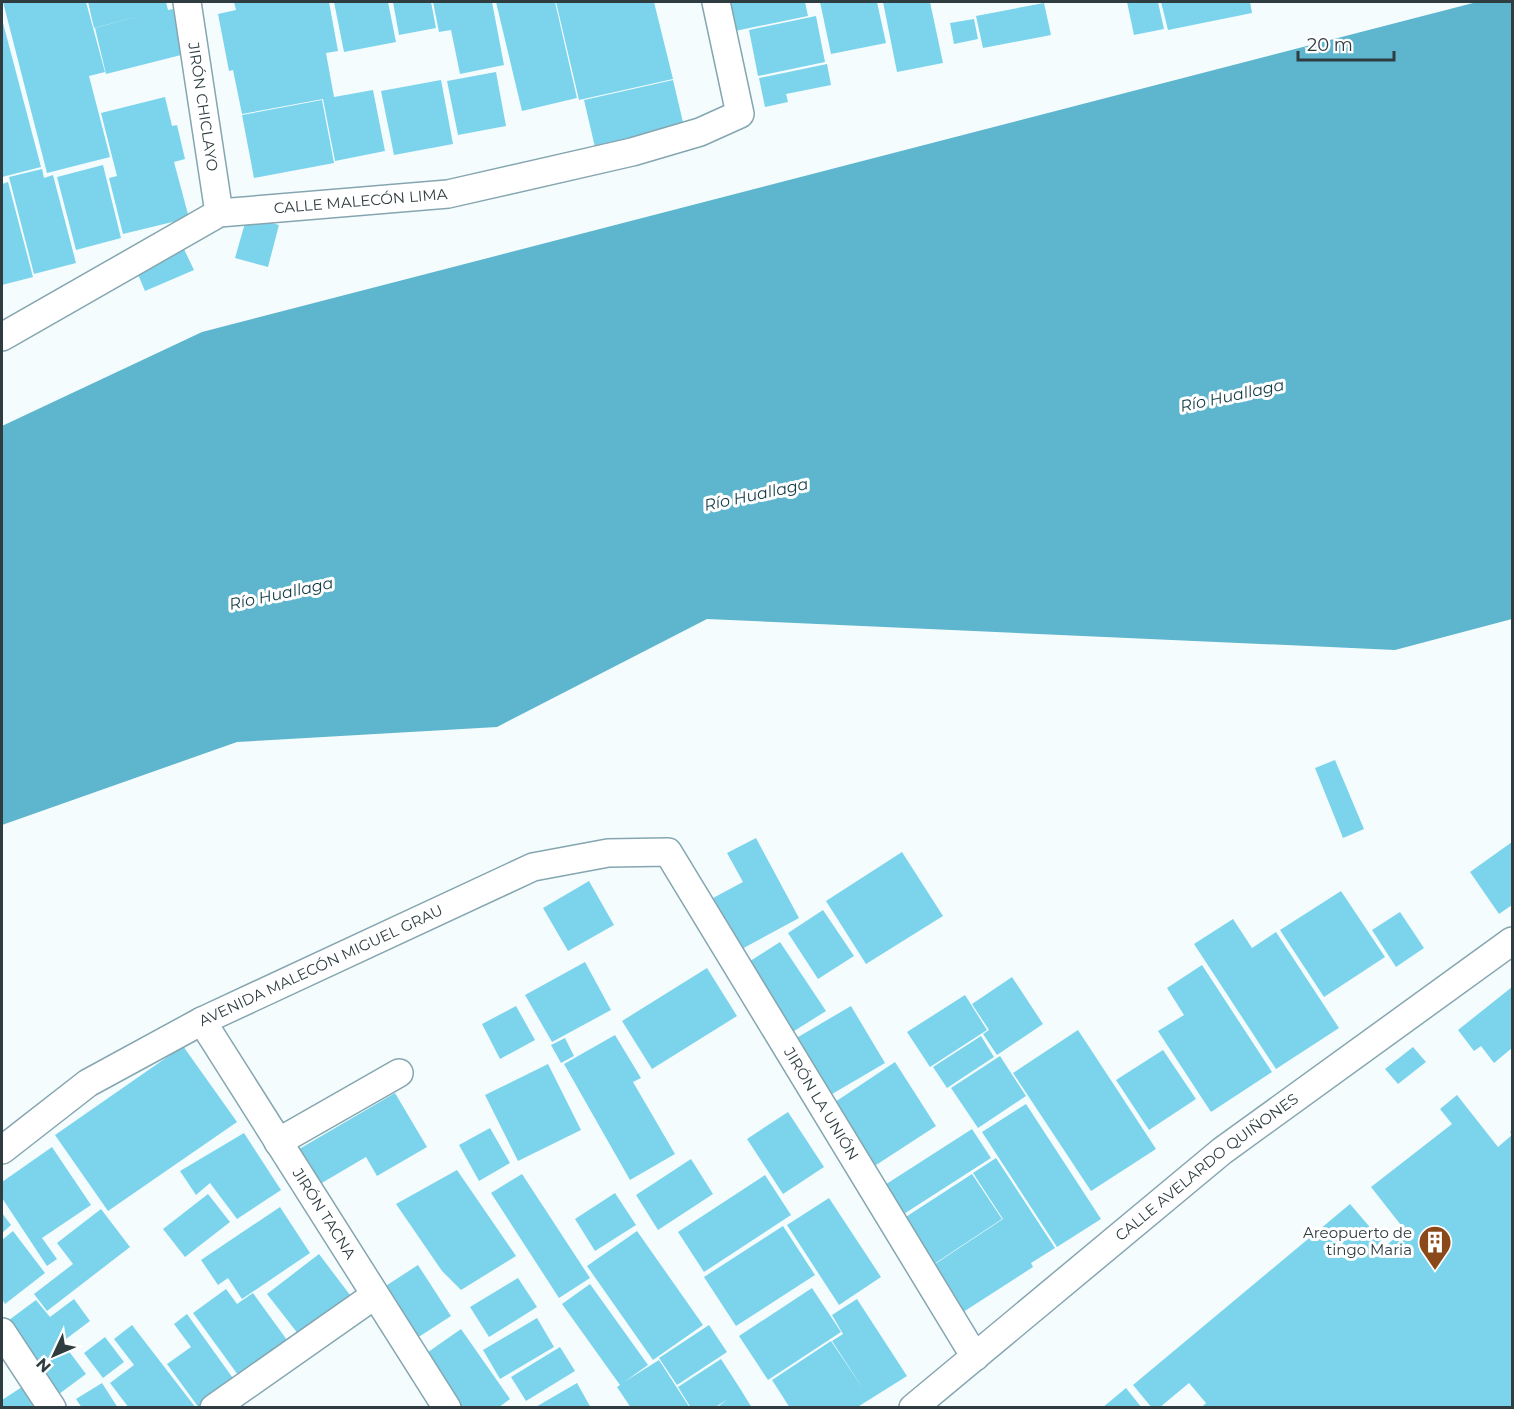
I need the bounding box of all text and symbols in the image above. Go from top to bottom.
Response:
scale bar [1298,24,1394,62]
text: 20 m [1307,34,1353,56]
street label: JIRÓN CHICLAYO [184,40,223,173]
street label: CALLE MALECÓN LIMA [273,184,448,217]
water label: Río Huallaga [1178,375,1286,416]
water label: Río Huallaga [702,474,810,515]
water label: Río Huallaga [227,573,335,614]
street label: AVENIDA MALECÓN MIGUEL GRAU [196,900,446,1030]
street label: JIRÓN LA UNIÓN [780,1043,863,1164]
street label: CALLE AVELARDO QUIÑONES [1111,1089,1302,1245]
street label: JIRÓN TACNA [288,1164,360,1263]
place label: Areopuerto de tingo Maria [1303,1223,1412,1259]
building icon: Areopuerto de tingo Maria [1417,1224,1453,1271]
north arrow [24,1325,84,1385]
text: N [32,1354,55,1376]

